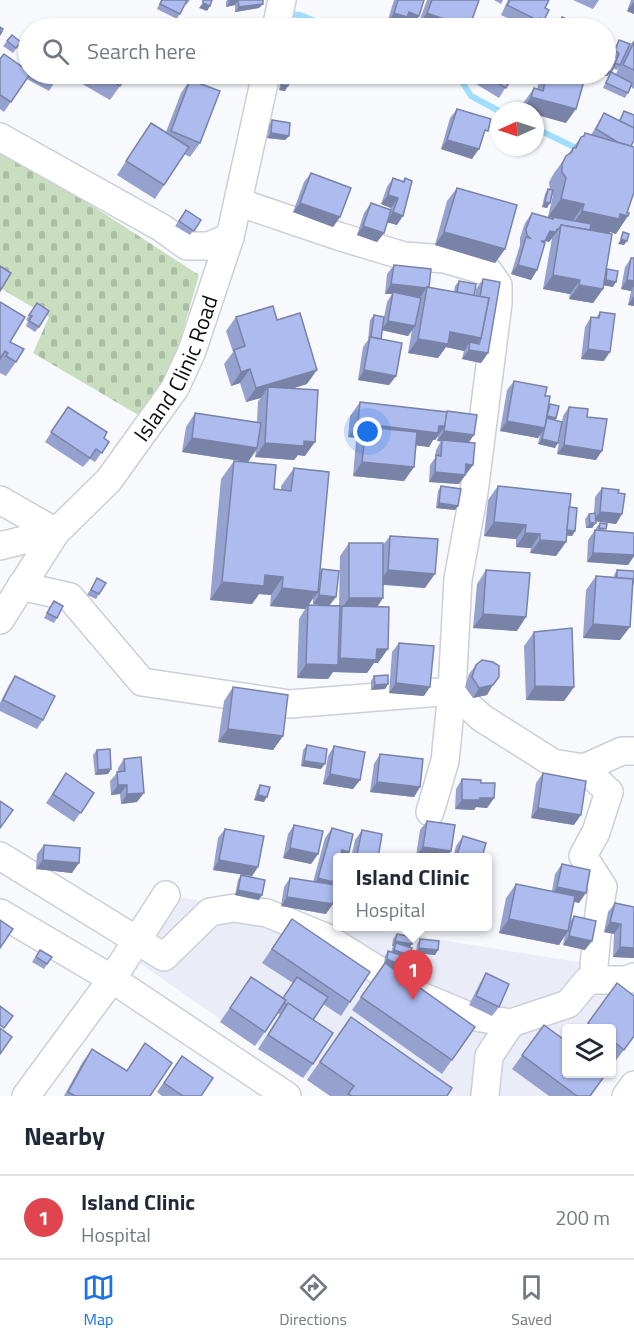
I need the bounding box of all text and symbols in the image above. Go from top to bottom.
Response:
search box [18,18,616,84]
text: Search here [87,34,196,68]
icon: search [39,35,72,68]
north arrow [490,102,544,156]
street label: Island Clinic Road [125,291,226,448]
your location [353,417,382,446]
popup [333,853,492,931]
text: Island Clinic [355,860,470,894]
text: Hospital [355,894,425,925]
pin: 1 [394,950,432,1000]
map controls [562,1024,616,1078]
button: layers [562,1024,616,1078]
text: Nearby [24,1116,105,1155]
text: Island Clinic [81,1185,195,1219]
text: 1 [38,1202,49,1233]
text: 200 m [555,1202,610,1233]
text: Hospital [81,1219,151,1250]
tab: Map [82,1271,115,1331]
tab: Directions [279,1271,347,1331]
tab: Saved [511,1271,552,1331]

